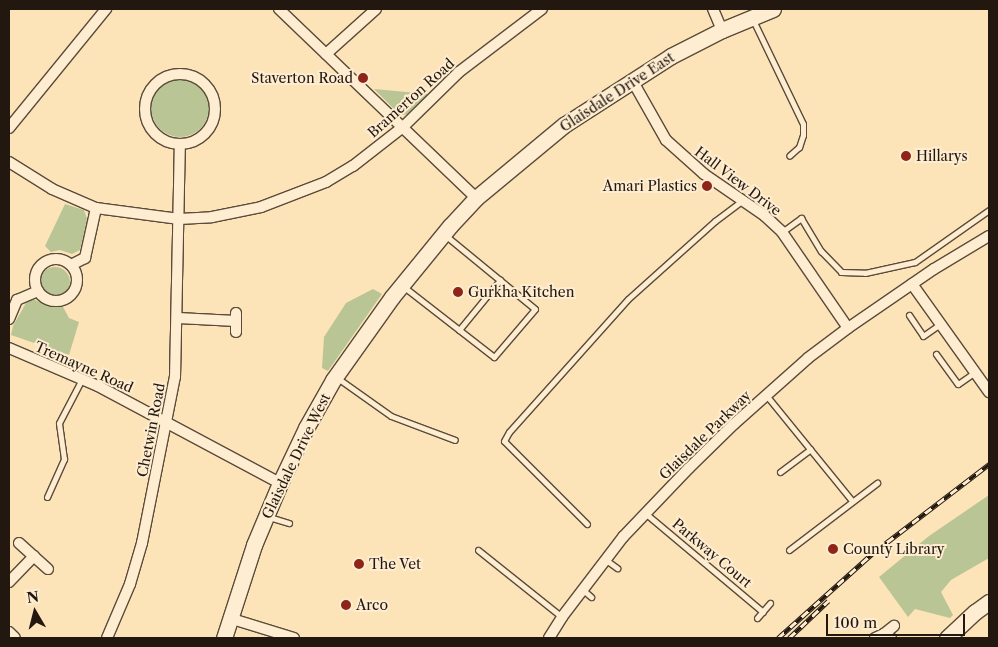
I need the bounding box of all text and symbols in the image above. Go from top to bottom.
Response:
street label: Glaisdale Drive East [557,49,677,135]
street label: Bramerton Road [364,55,458,141]
place label: Staverton Road [251,70,353,86]
marker: Staverton Road [357,72,369,84]
street label: Hall View Drive [691,143,785,219]
place label: Hillarys [916,148,967,164]
marker: Hillarys [900,150,912,162]
place label: Amari Plastics [603,178,697,194]
marker: Amari Plastics [701,180,713,192]
place label: Gurkha Kitchen [468,284,575,300]
marker: Gurkha Kitchen [452,286,464,298]
street label: Tremayne Road [32,338,136,396]
street label: Chetwin Road [134,382,168,478]
street label: Glaisdale Parkway [656,387,754,483]
street label: Glaisdale Drive West [258,390,334,522]
street label: Parkway Court [669,515,755,591]
place label: County Library [843,541,945,557]
marker: County Library [827,543,839,555]
place label: The Vet [369,556,421,572]
marker: The Vet [353,558,365,570]
north arrow [10,587,60,637]
text: N [26,587,40,607]
place label: Arco [356,597,388,613]
marker: Arco [340,599,352,611]
scale bar [828,604,967,636]
text: 100 m [834,613,877,632]

